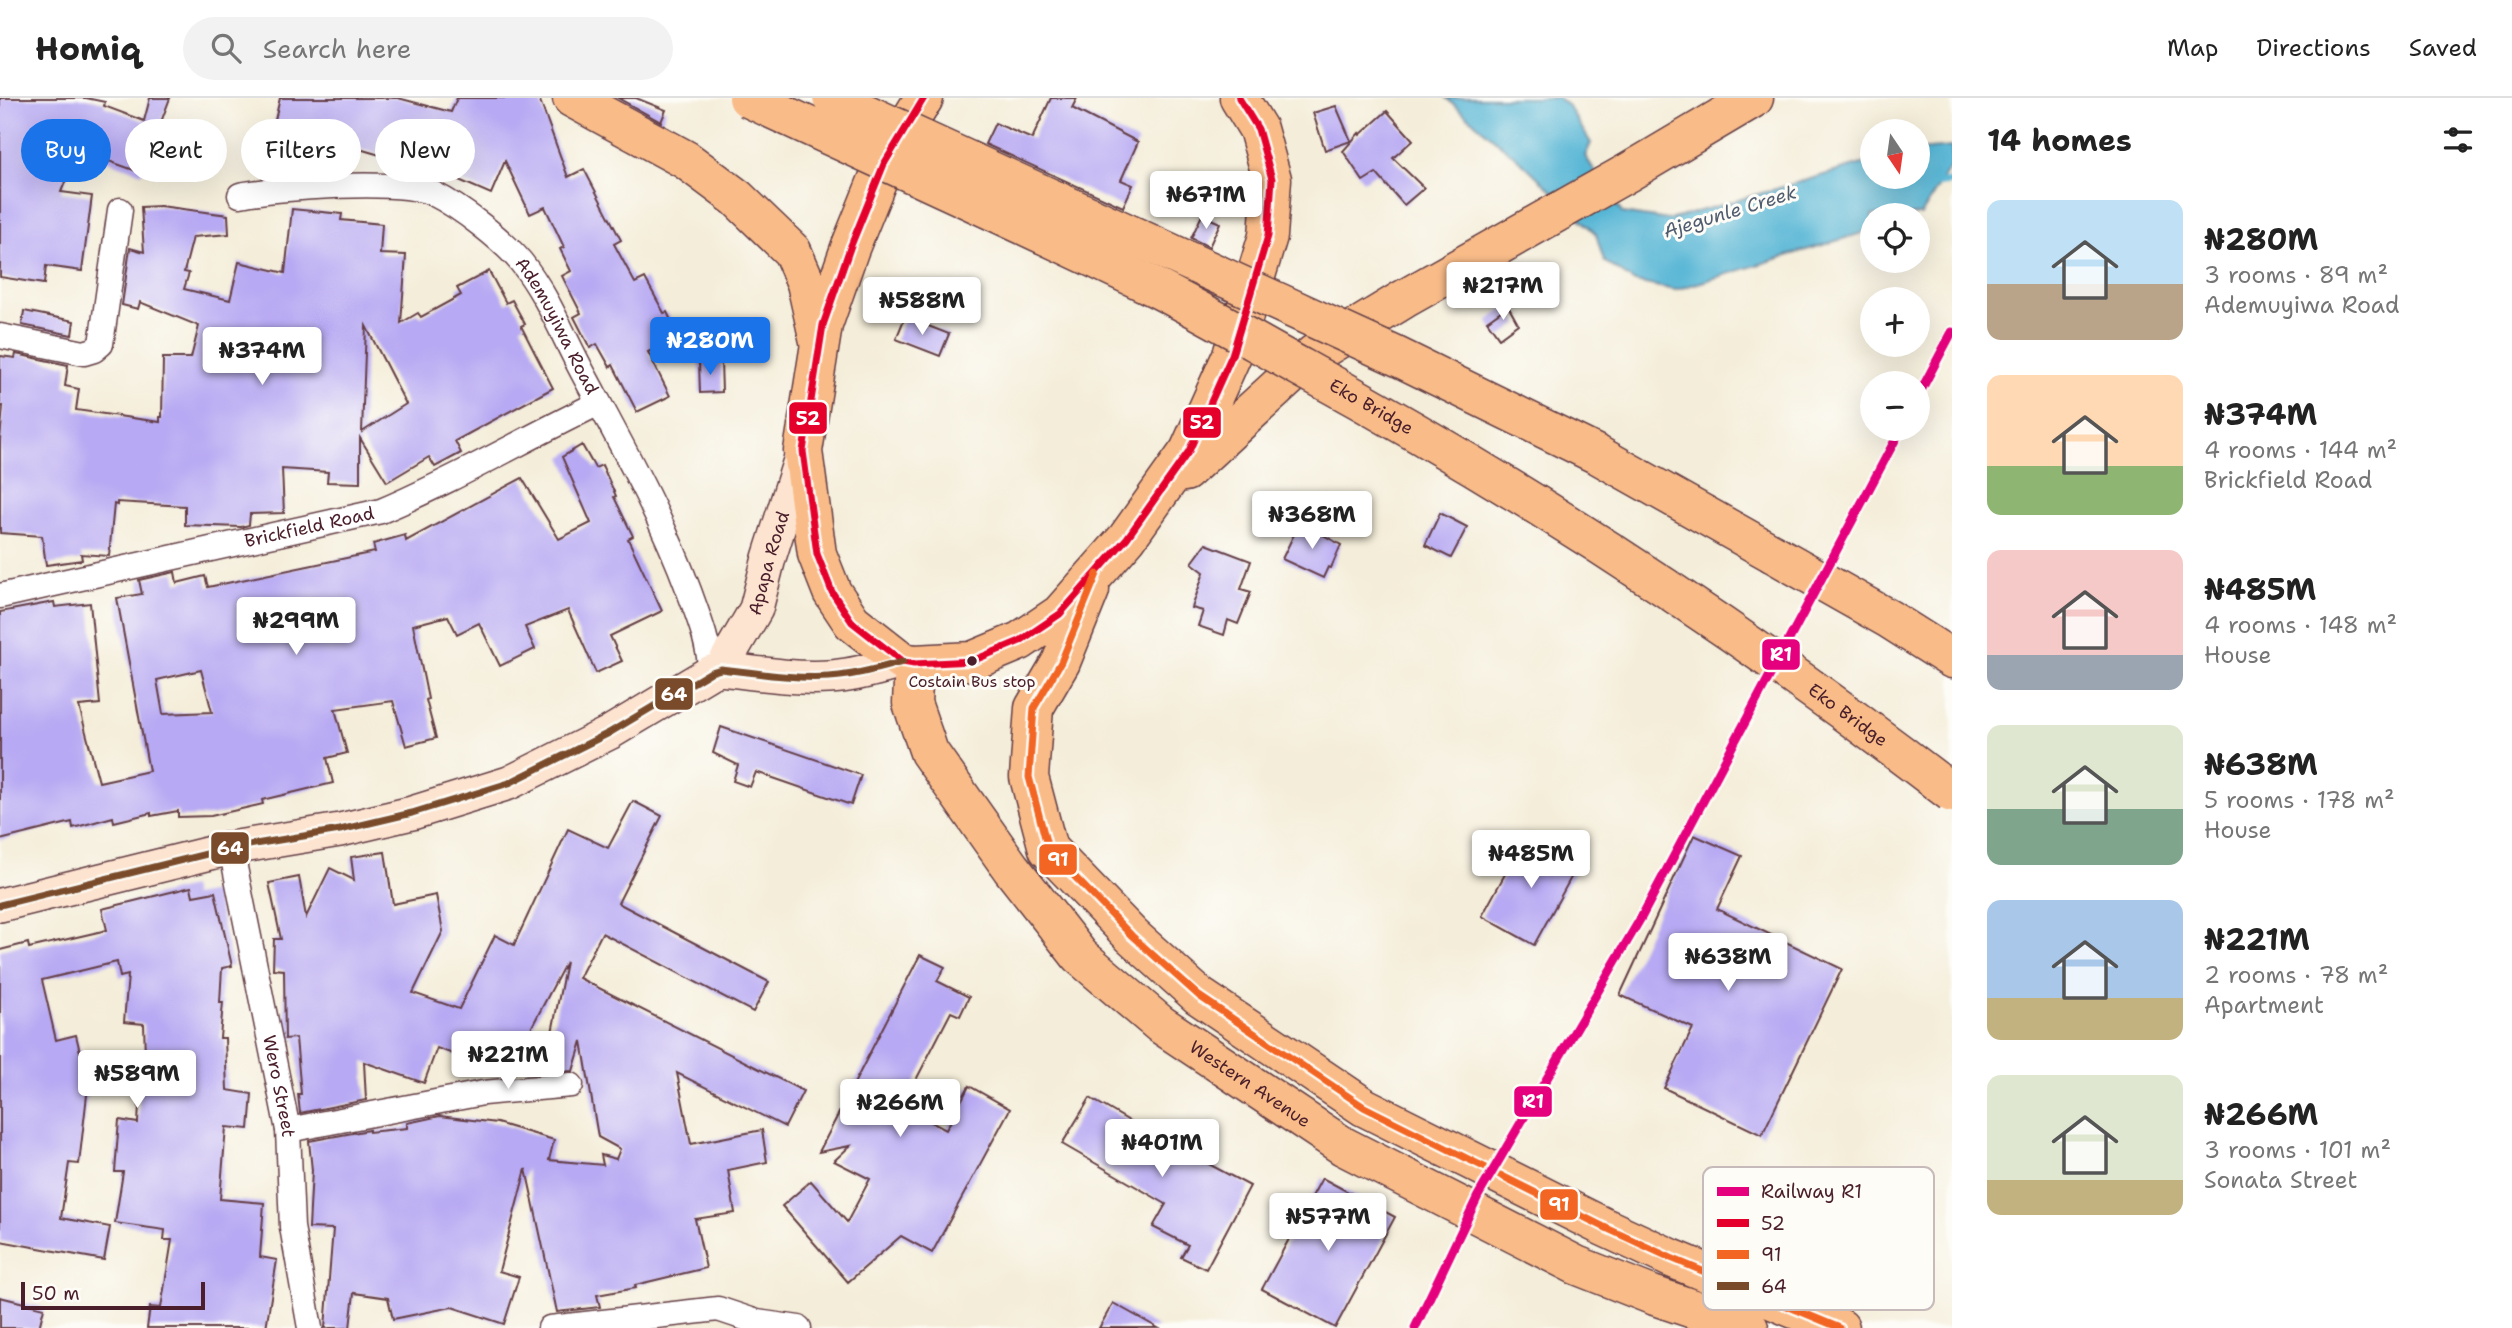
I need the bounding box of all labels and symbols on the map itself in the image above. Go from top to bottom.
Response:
north arrow [1860,119,1930,189]
pin: ₦671M [1157,172,1255,231]
water label: Ajegunle Creek [1661,179,1800,244]
street label: Ademuyiwa Road [510,252,604,399]
pin: ₦217M [1454,262,1552,322]
pin: ₦588M [873,278,971,337]
pin: ₦280M [661,317,759,377]
pin: ₦374M [213,328,311,387]
street label: Eko Bridge [1325,373,1418,440]
line badge: 52 [788,401,828,435]
text: 52 [796,406,820,431]
line badge: 52 [1182,406,1222,439]
text: 52 [1190,410,1214,435]
pin: ₦368M [1263,491,1361,551]
street label: Brickfield Road [242,501,376,553]
street label: Apapa Road [743,508,795,618]
pin: ₦299M [247,598,345,657]
line badge: R1 [1761,638,1801,671]
text: R1 [1770,642,1792,667]
marker: Costain Bus stop [965,654,979,668]
place label: Costain Bus stop [908,671,1036,692]
line badge: 64 [654,677,694,711]
street label: Eko Bridge [1803,678,1893,752]
text: 64 [661,682,688,707]
pin: ₦485M [1482,830,1580,890]
line badge: 64 [210,831,250,865]
text: 64 [217,836,244,861]
line badge: 91 [1038,843,1078,876]
text: 91 [1047,847,1069,872]
pin: ₦638M [1679,934,1777,993]
pin: ₦221M [459,1032,557,1091]
street label: Wero Street [257,1033,300,1138]
street label: Western Avenue [1185,1035,1315,1133]
pin: ₦589M [88,1051,186,1110]
pin: ₦266M [851,1080,949,1139]
line badge: R1 [1513,1085,1553,1118]
text: R1 [1522,1089,1544,1114]
pin: ₦401M [1113,1119,1211,1179]
legend [1703,1167,1934,1310]
text: Railway R1 [1761,1179,1862,1204]
line badge: 91 [1539,1188,1579,1221]
text: 91 [1548,1192,1570,1217]
pin: ₦577M [1279,1194,1377,1253]
text: 52 [1761,1211,1785,1236]
text: 91 [1761,1242,1782,1267]
text: 64 [1761,1274,1787,1299]
scale bar [21,1279,205,1311]

